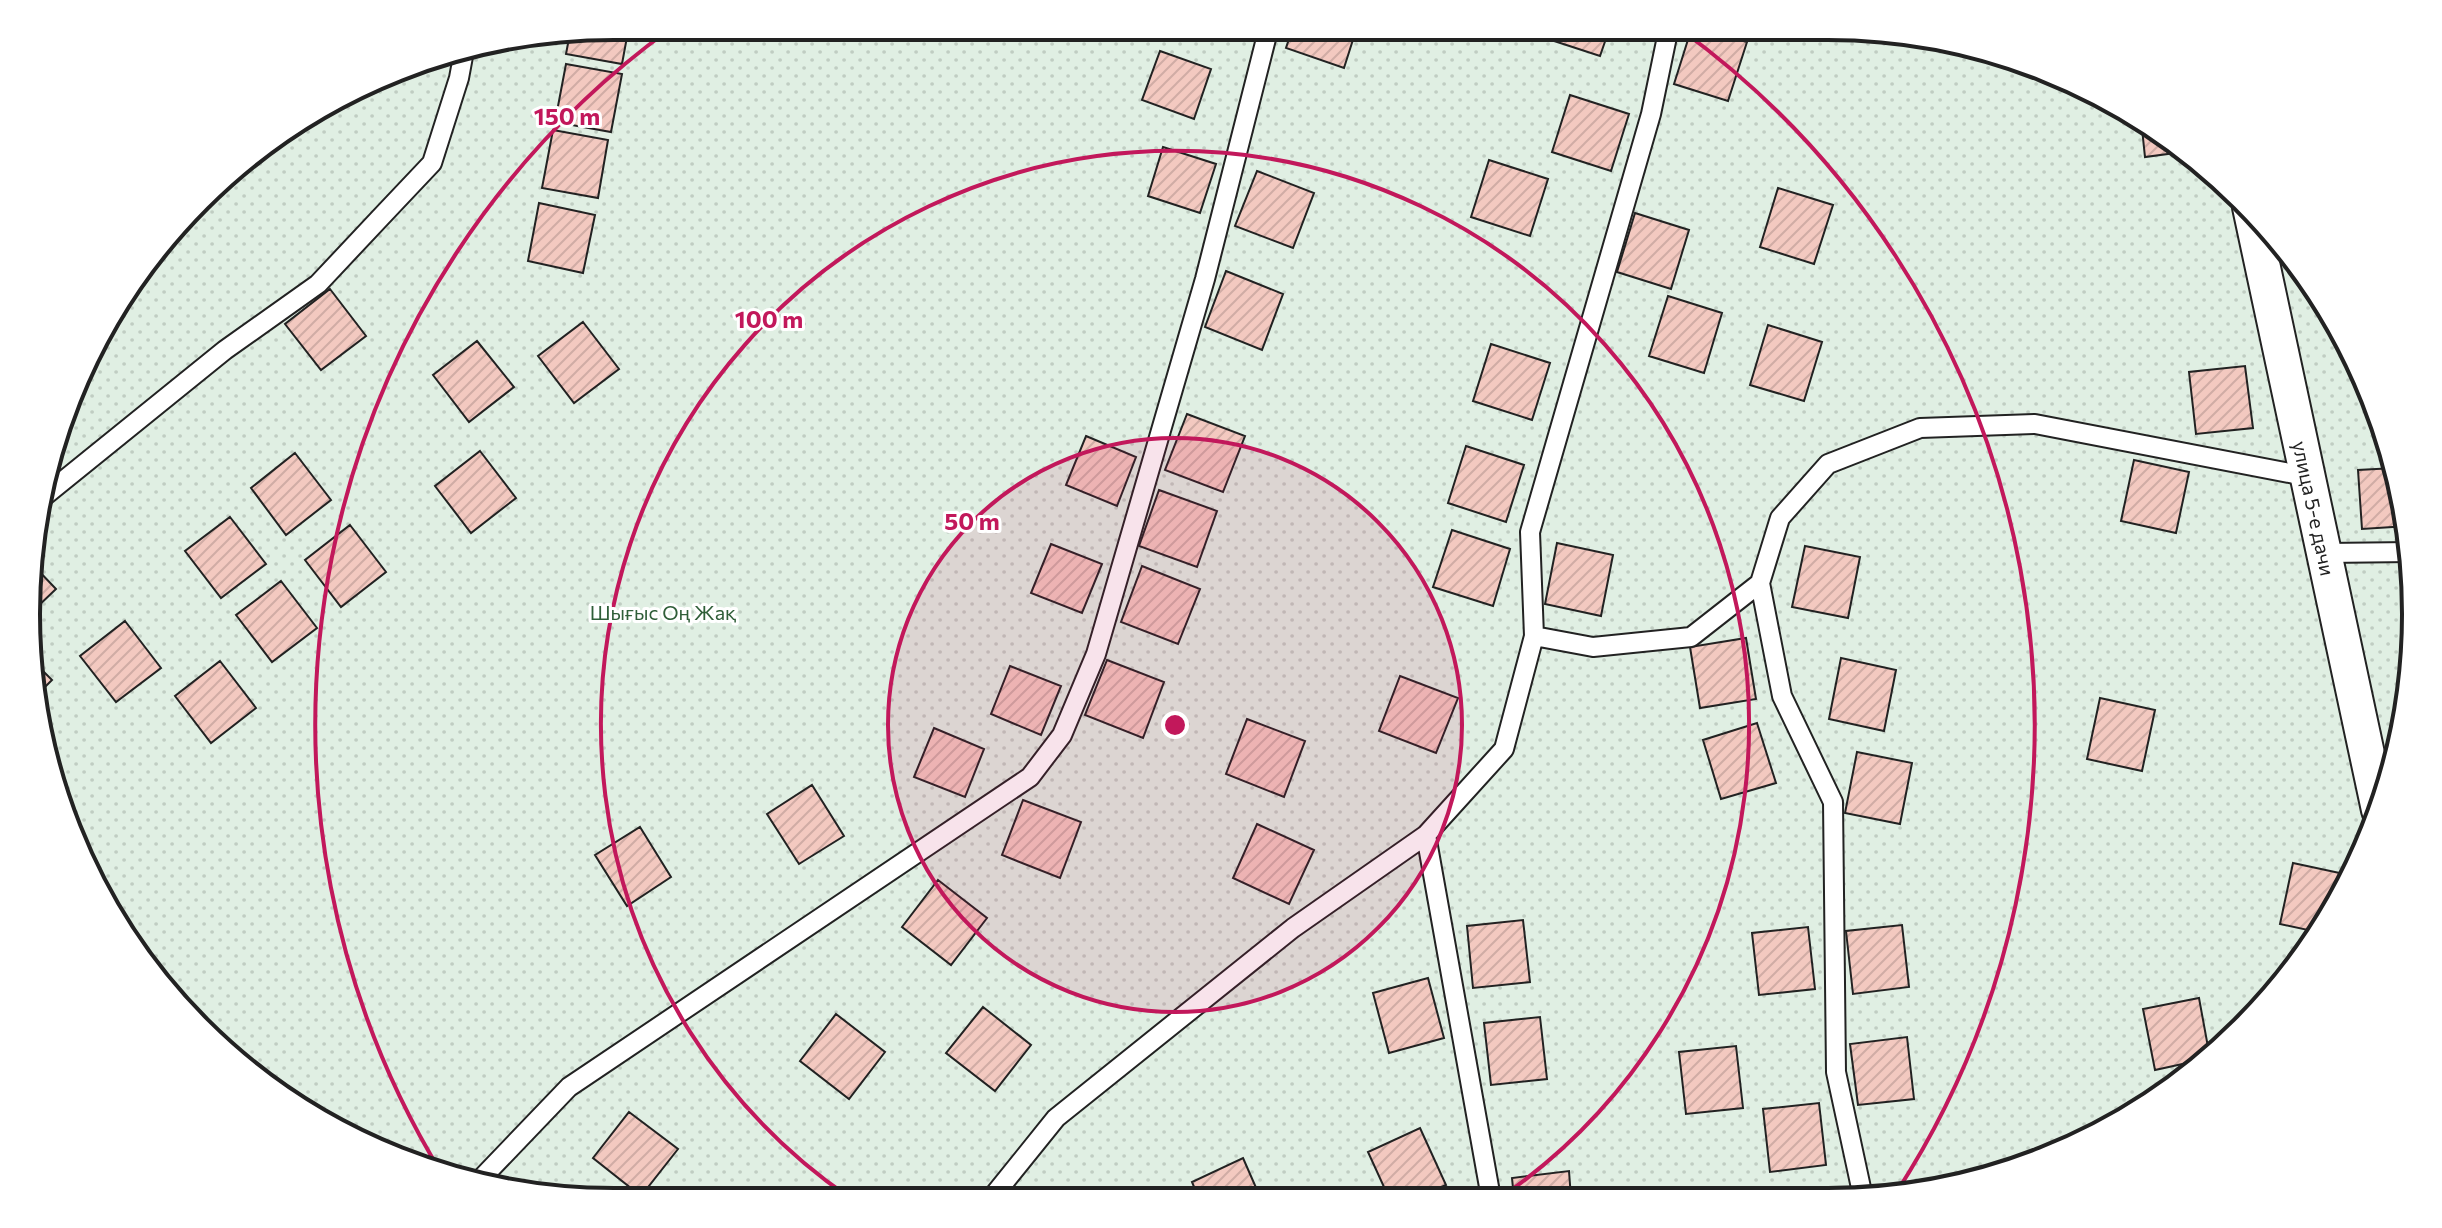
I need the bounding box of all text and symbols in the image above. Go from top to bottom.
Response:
text: 150 m [534,101,600,130]
text: 100 m [735,304,803,333]
street label: улица 5-е дачи [2288,439,2341,578]
text: 50 m [944,506,1000,535]
park label: Шығыс Оң Жақ [590,600,736,624]
centre of rings [1161,711,1189,739]

